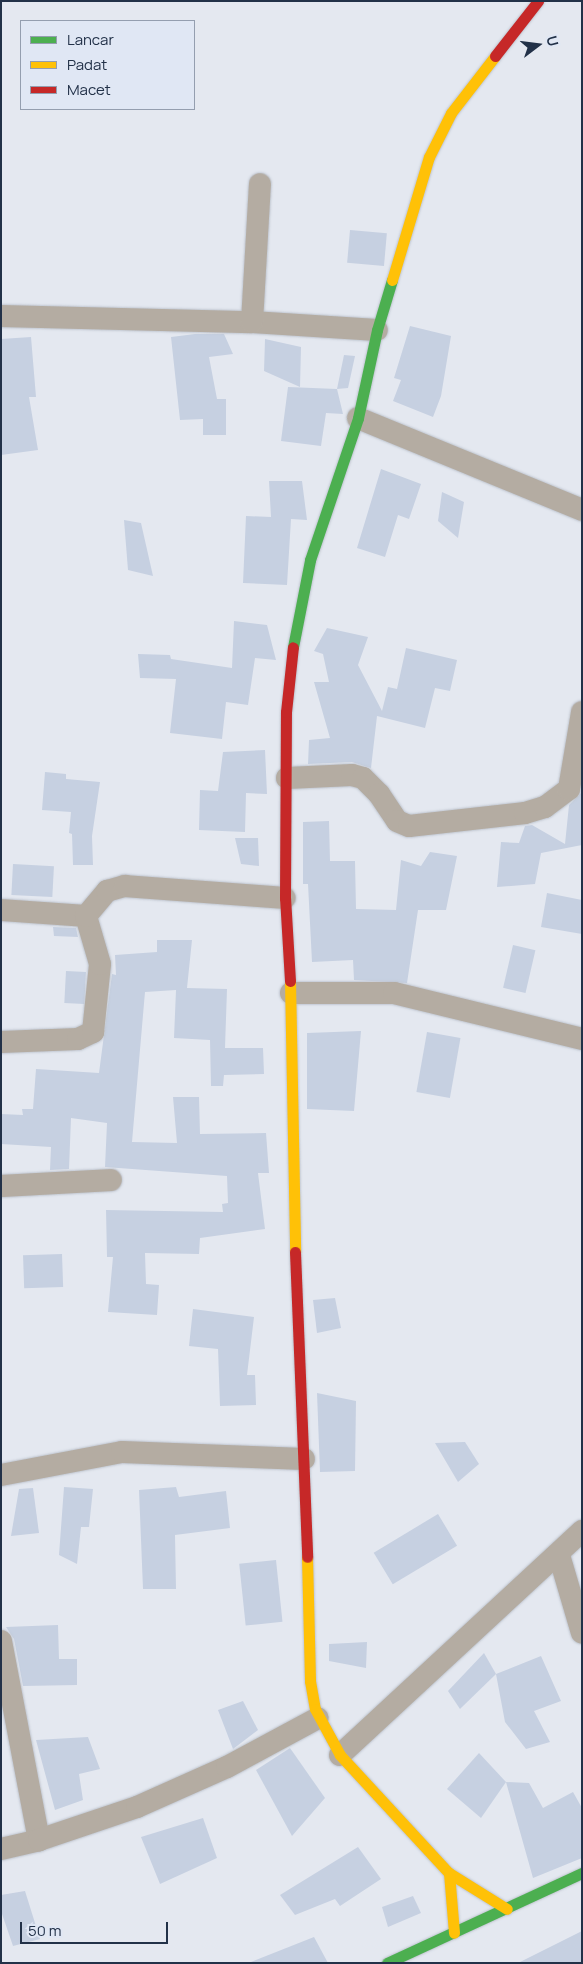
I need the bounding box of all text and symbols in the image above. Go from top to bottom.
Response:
legend [20,20,195,110]
north arrow [513,20,563,70]
text: Lancar [67,29,114,50]
text: U [542,34,563,48]
text: Padat [67,54,107,75]
text: Macet [67,79,111,100]
scale bar [22,1912,170,1944]
text: 50 m [28,1920,62,1941]

